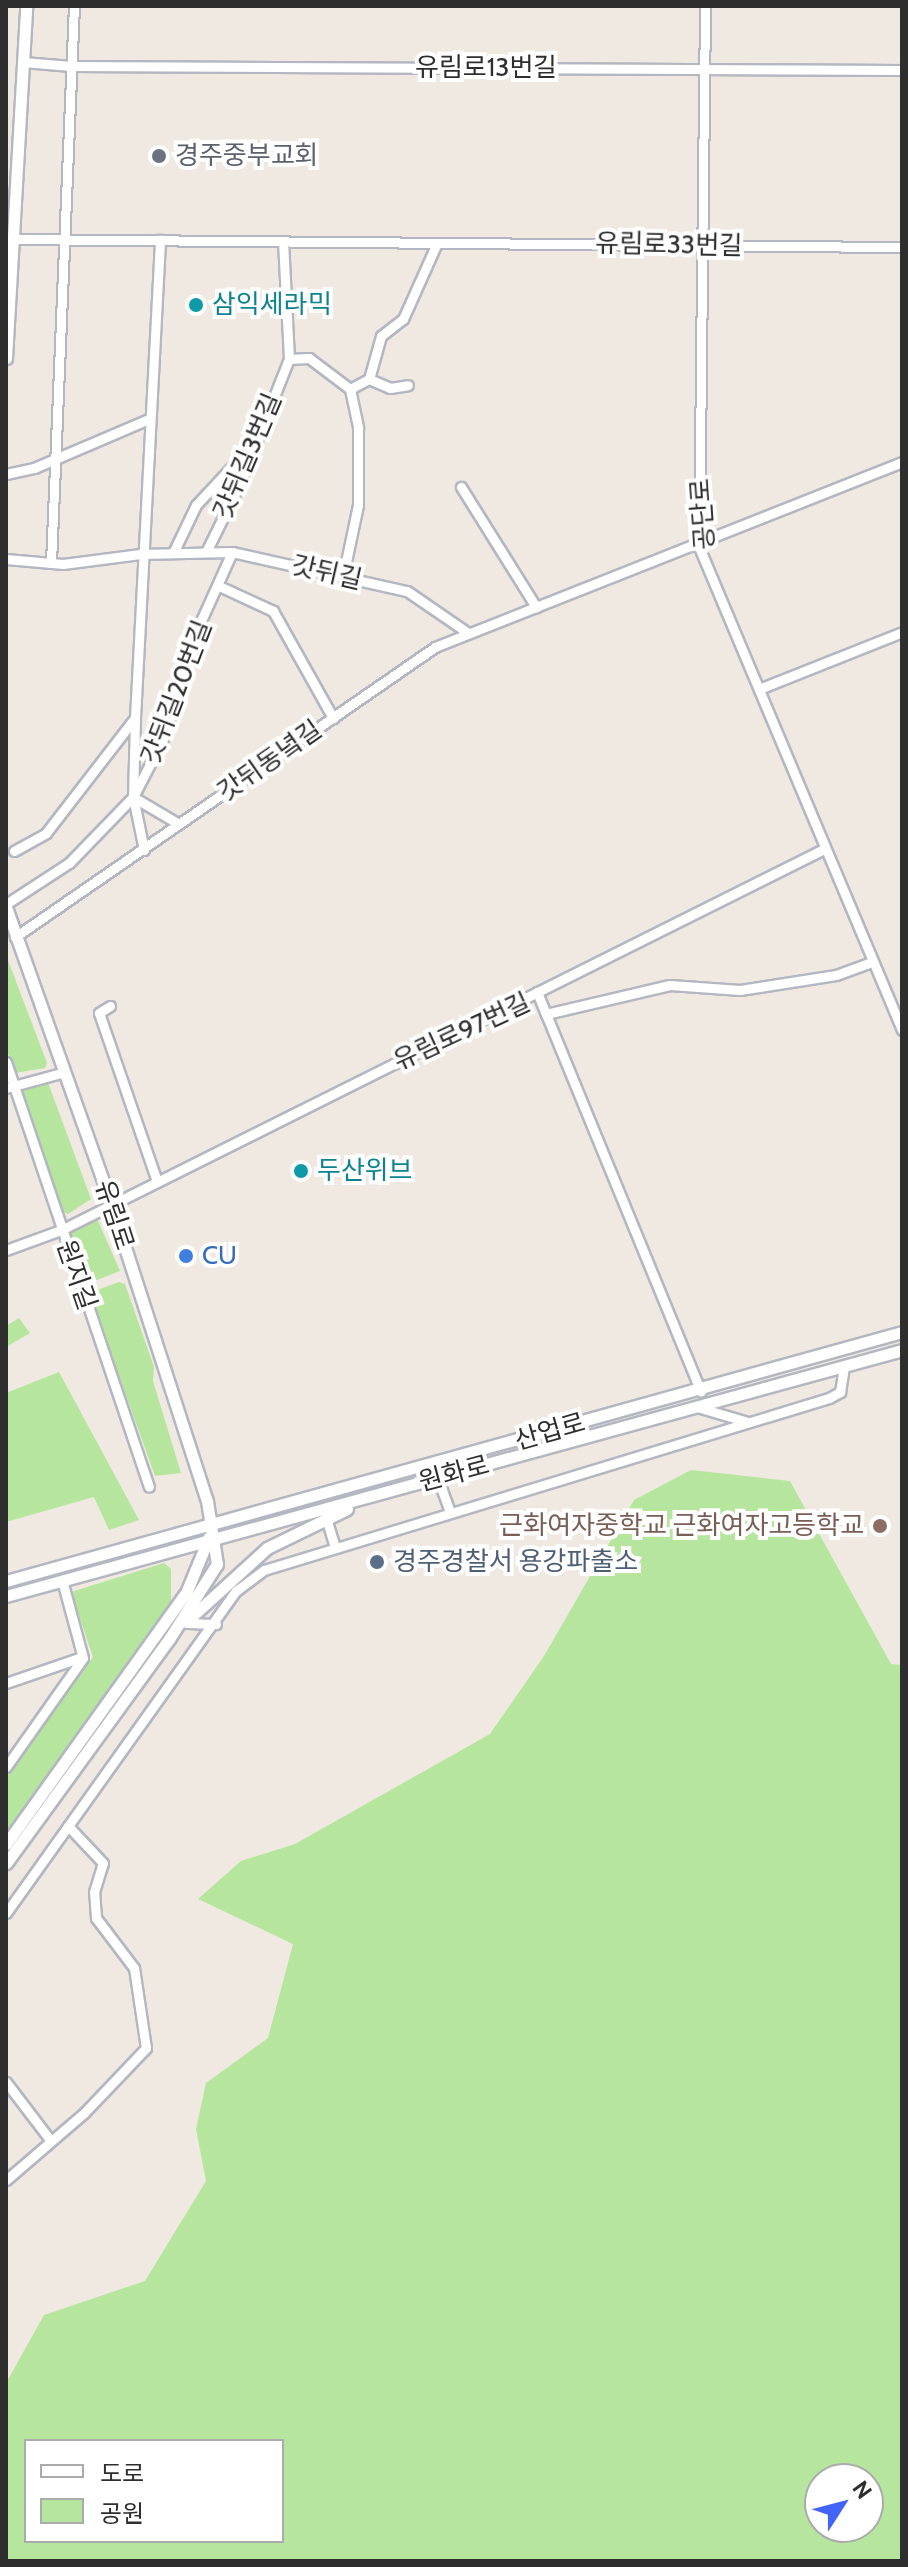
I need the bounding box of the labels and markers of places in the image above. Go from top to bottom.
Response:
place label: 경주중부교회 [175,140,319,172]
marker: 경주중부교회 [150,147,168,165]
place label: 삼익세라믹 [212,289,332,321]
marker: 삼익세라믹 [187,296,205,314]
place label: 두산위브 [317,1155,413,1187]
marker: 두산위브 [292,1162,310,1180]
place label: CU [202,1240,237,1272]
marker: CU [177,1247,195,1265]
place label: 근화여자중학교 근화여자고등학교 [499,1510,864,1542]
marker: 근화여자중학교 근화여자고등학교 [871,1517,889,1535]
place label: 경주경찰서 용강파출소 [393,1546,638,1578]
marker: 경주경찰서 용강파출소 [368,1553,386,1571]

